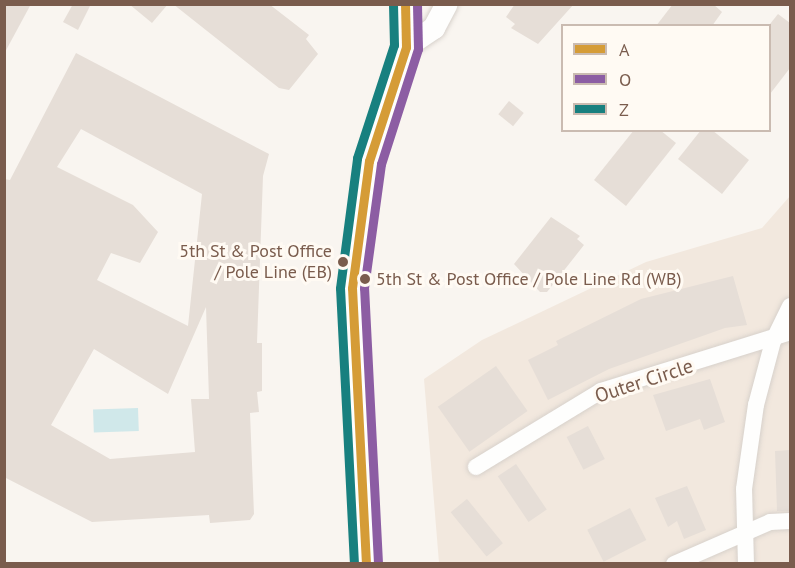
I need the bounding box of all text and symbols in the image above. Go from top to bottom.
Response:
legend [561,24,771,132]
text: A [619,38,630,61]
text: O [619,68,631,91]
text: Z [619,98,629,121]
place label: 5th St & Post Office / Pole Line (EB) [179,241,332,284]
marker: 5th St & Post Office / Pole Line (EB) [337,256,349,268]
place label: 5th St & Post Office / Pole Line Rd (WB) [376,268,682,290]
marker: 5th St & Post Office / Pole Line Rd (WB) [359,273,371,285]
street label: Outer Circle [592,354,696,408]

